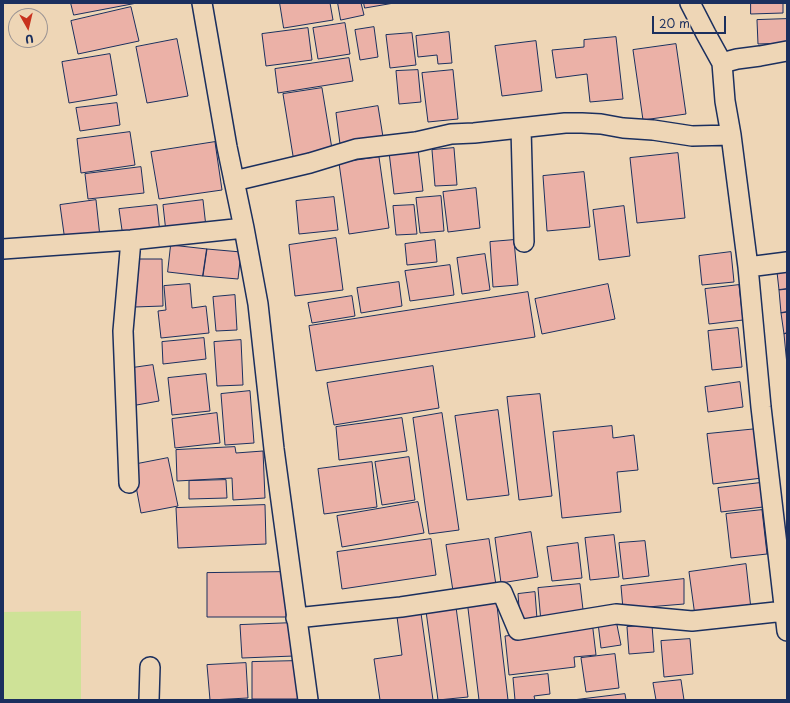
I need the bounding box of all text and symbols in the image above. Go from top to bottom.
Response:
north arrow [8,8,48,48]
scale bar [654,8,728,34]
text: 20 m [659,14,690,32]
text: U [24,30,35,48]

